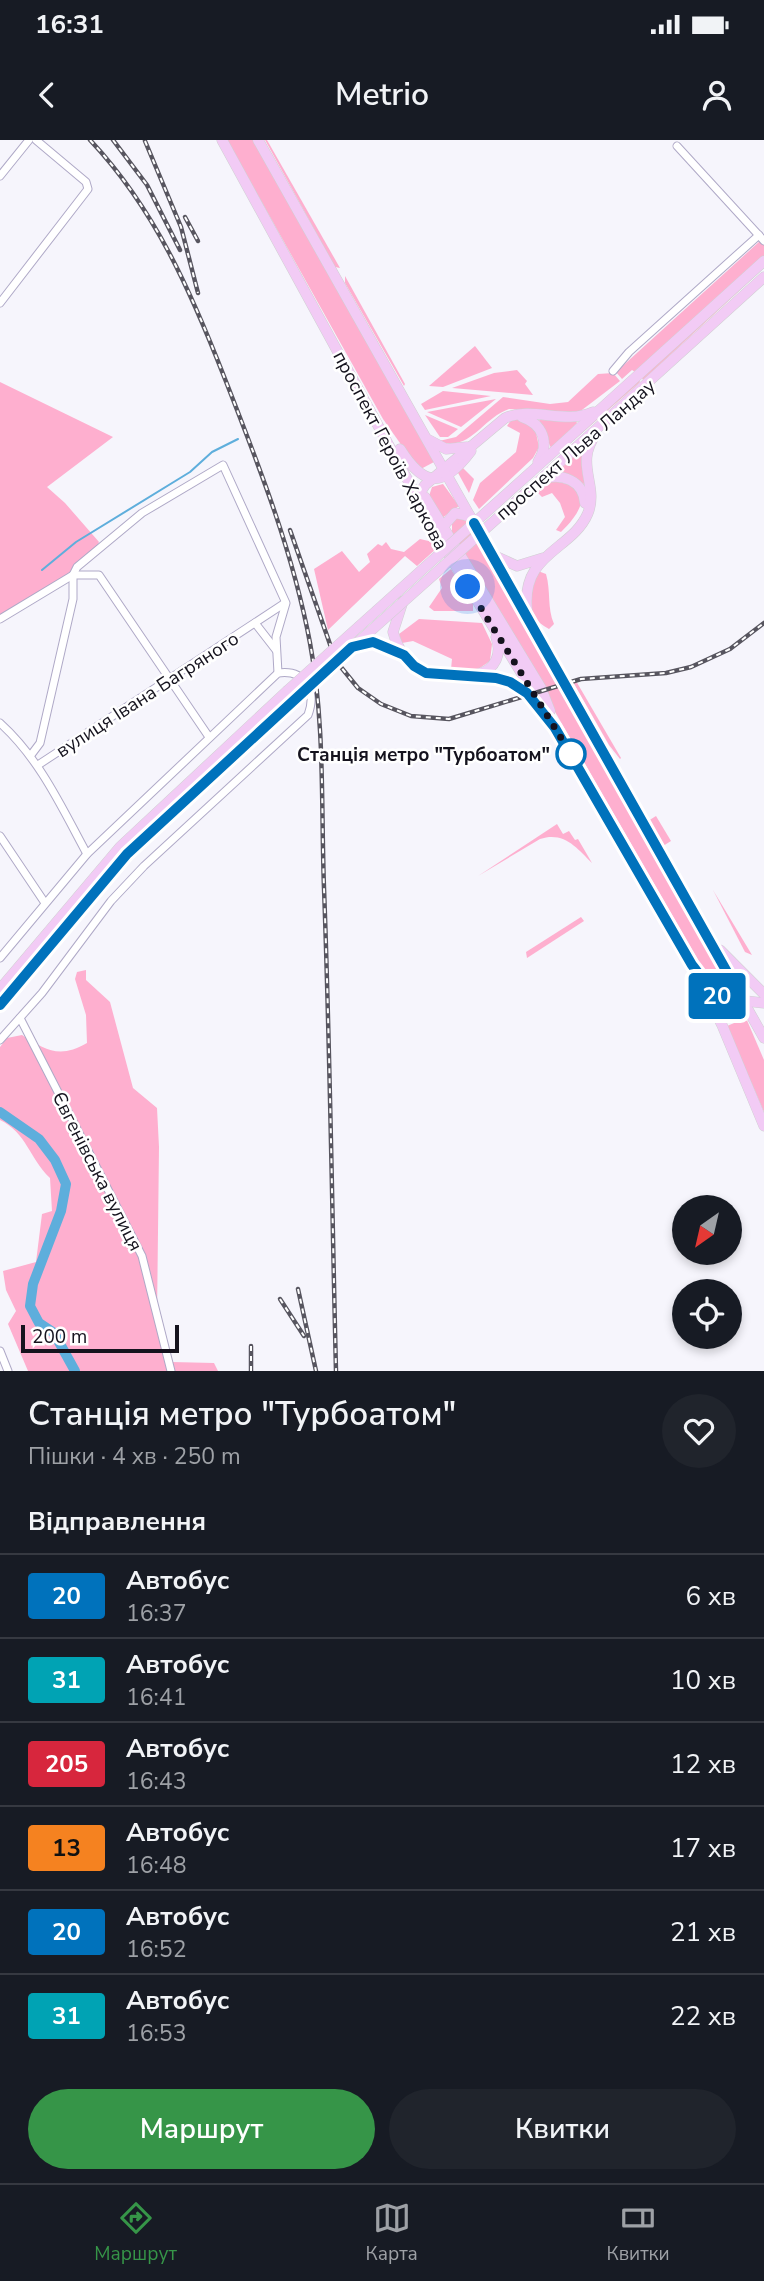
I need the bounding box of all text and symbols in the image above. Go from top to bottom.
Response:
text: 16:31 [35,7,104,42]
text: Metrio [335,73,429,116]
icon: back [28,76,66,114]
icon: person [698,76,736,114]
street label: проспект Героїв Харкова [326,346,454,555]
street label: проспект Льва Ландау [490,373,661,526]
your location [450,569,485,604]
street label: вулиця Івана Багряного [51,626,244,764]
marker: Станція метро "Турбоатом" [556,739,586,769]
place label: Станція метро "Турбоатом" [297,742,550,768]
line badge: 20 [686,973,748,1019]
text: 20 [703,980,731,1012]
street label: Євгенівська вулиця [46,1087,149,1256]
north arrow [672,1195,742,1265]
map controls [672,1195,742,1349]
button: locate [672,1279,742,1349]
scale bar [21,1322,178,1354]
text: 200 m [32,1324,87,1350]
text: Станція метро "Турбоатом" [28,1392,456,1437]
button: heart [662,1394,736,1468]
text: Пішки · 4 хв · 250 m [28,1441,241,1472]
text: Відправлення [28,1504,206,1539]
text: Автобус [126,1563,229,1598]
text: 6 хв [686,1579,736,1614]
text: 20 [52,1580,81,1612]
text: 16:37 [126,1598,186,1629]
text: Автобус [126,1647,229,1682]
text: 10 хв [670,1663,736,1698]
text: 31 [52,1664,81,1696]
text: 16:41 [126,1682,186,1713]
text: Автобус [126,1731,229,1766]
text: 12 хв [670,1747,736,1782]
text: 205 [45,1748,88,1780]
text: 16:43 [126,1766,186,1797]
text: Автобус [126,1815,229,1850]
text: 17 хв [670,1831,736,1866]
text: 13 [52,1832,81,1864]
text: 16:48 [126,1850,186,1881]
text: Автобус [126,1899,229,1934]
text: 21 хв [670,1915,736,1950]
text: 20 [52,1916,81,1948]
text: 16:52 [126,1934,186,1965]
text: Автобус [126,1983,229,2018]
text: 22 хв [670,1999,736,2034]
text: 31 [52,2000,81,2032]
text: 16:53 [126,2018,186,2049]
button: Маршрут [28,2089,375,2169]
button: Квитки [389,2089,736,2169]
tab: Маршрут [94,2199,177,2267]
tab: Карта [365,2199,418,2267]
tab: Квитки [606,2199,670,2267]

